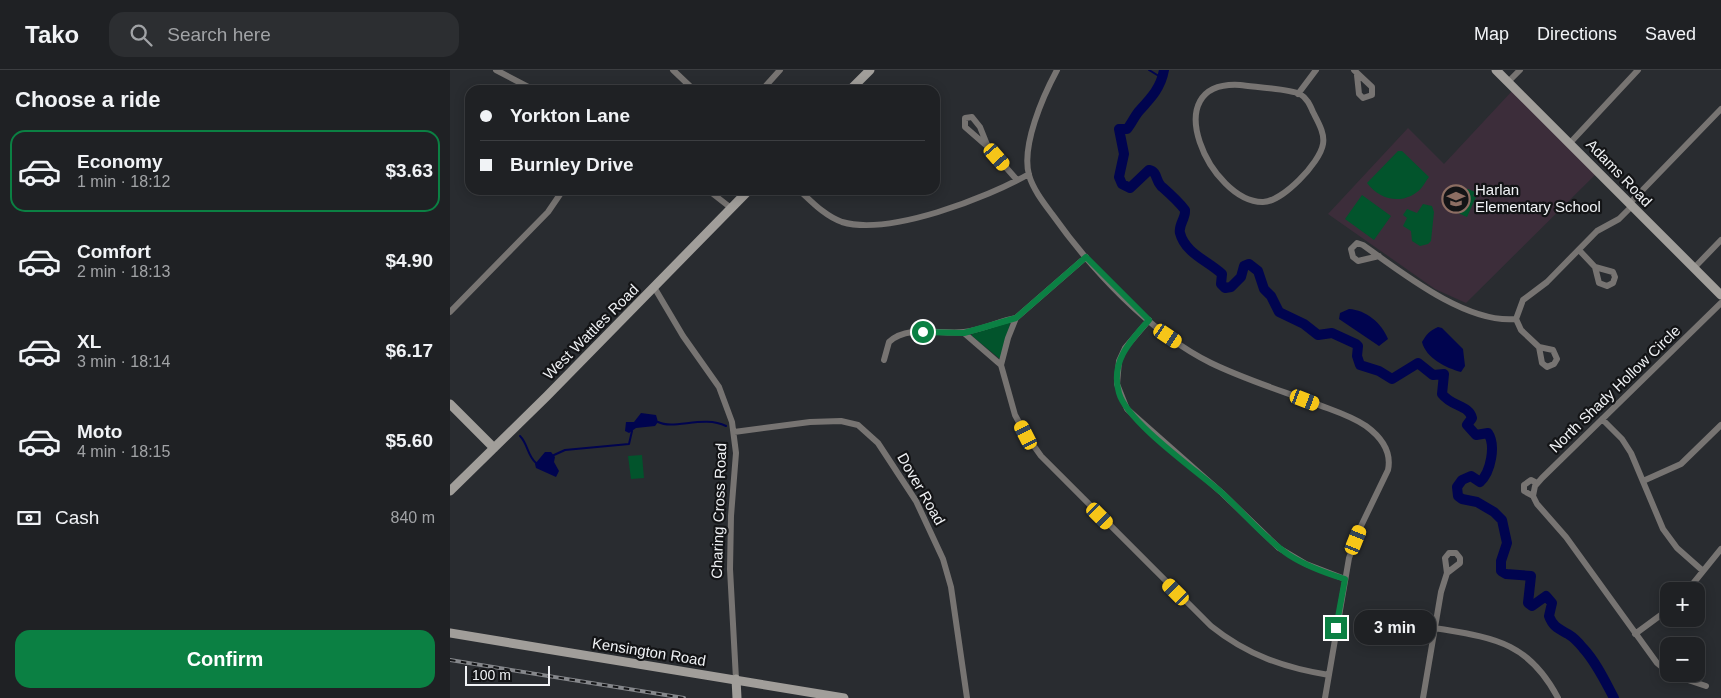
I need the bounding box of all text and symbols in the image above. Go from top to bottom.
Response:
search box [109,12,459,57]
text: Tako [25,21,79,48]
icon: search [127,21,155,49]
text: Search here [167,24,271,45]
text: Map [1474,24,1509,44]
text: Directions [1537,24,1617,44]
text: Saved [1645,24,1696,44]
text: Choose a ride [15,87,160,112]
text: Yorkton Lane [510,105,630,126]
street label: Adams Road [1583,136,1656,210]
car [981,141,1012,173]
icon: car [17,149,62,194]
text: Economy [77,151,163,172]
text: Burnley Drive [510,154,634,175]
text: $3.63 [385,160,433,181]
text: 1 min · 18:12 [77,173,170,190]
place label: Harlan Elementary School [1475,181,1601,215]
school or university icon: Harlan Elementary School [1441,184,1471,214]
icon: car [17,239,62,284]
text: Comfort [77,241,151,262]
text: $4.90 [385,250,433,271]
text: 2 min · 18:13 [77,263,170,280]
street label: West Wattles Road [540,281,642,383]
route start [912,321,934,343]
car [1151,321,1184,351]
street label: North Shady Hollow Circle [1546,322,1684,456]
icon: car [17,329,62,374]
text: XL [77,331,101,352]
text: $6.17 [385,340,433,361]
text: 3 min · 18:14 [77,353,170,370]
car [1288,388,1321,412]
car [1012,418,1039,452]
icon: car [17,419,62,464]
text: Moto [77,421,122,442]
text: $5.60 [385,430,433,451]
text: 4 min · 18:15 [77,443,170,460]
street label: Charing Cross Road [708,443,729,579]
street label: Dover Road [894,450,949,528]
car [1084,500,1115,532]
icon: cash [15,504,43,532]
text: Cash [55,507,99,528]
text: 840 m [391,509,435,526]
car [1343,523,1368,557]
car [1160,576,1191,608]
map controls [1660,582,1705,682]
button: + [1660,582,1705,627]
callout: 3 min [1354,610,1436,646]
route end [1325,617,1347,639]
text: 3 min [1374,619,1416,636]
button: Confirm [15,630,435,688]
street label: Kensington Road [591,634,707,669]
button: − [1660,637,1705,682]
scale bar [465,663,550,686]
text: 100 m [472,667,511,683]

